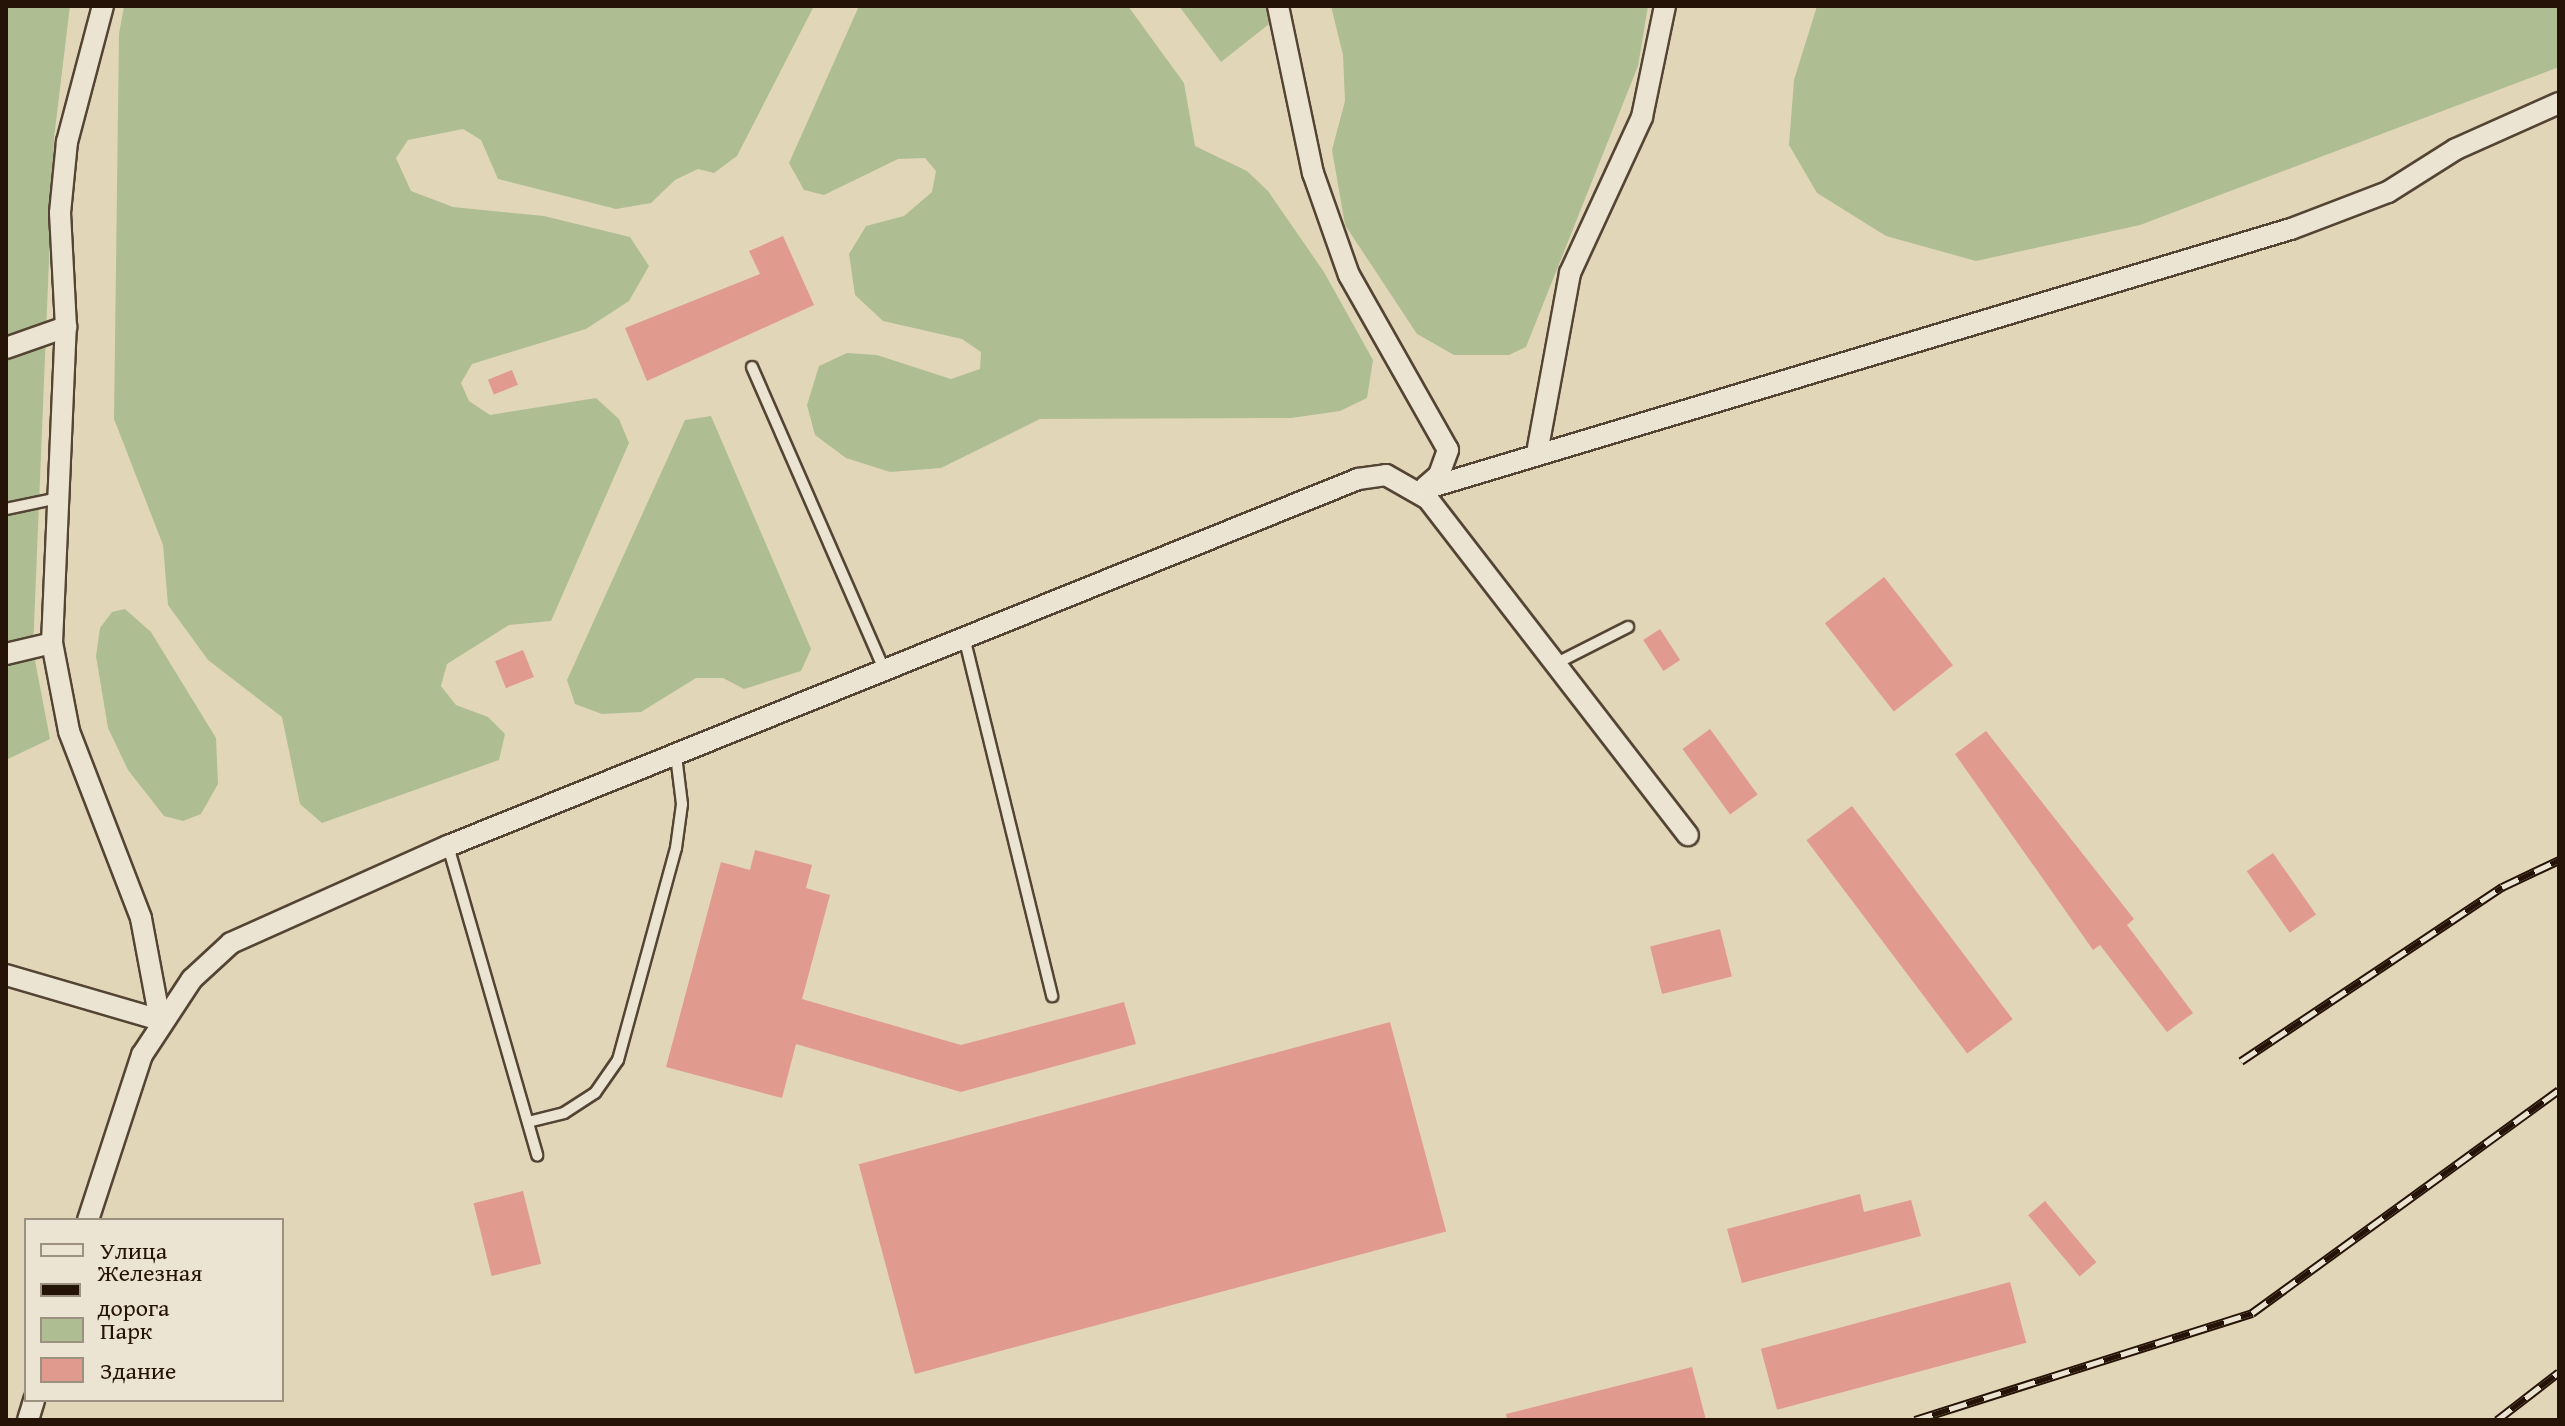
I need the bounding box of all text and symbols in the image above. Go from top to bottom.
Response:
legend [24,1218,284,1402]
text: Улица [100,1233,167,1268]
text: Железная дорога [97,1255,202,1325]
text: Парк [100,1313,152,1348]
text: Здание [100,1353,176,1388]

